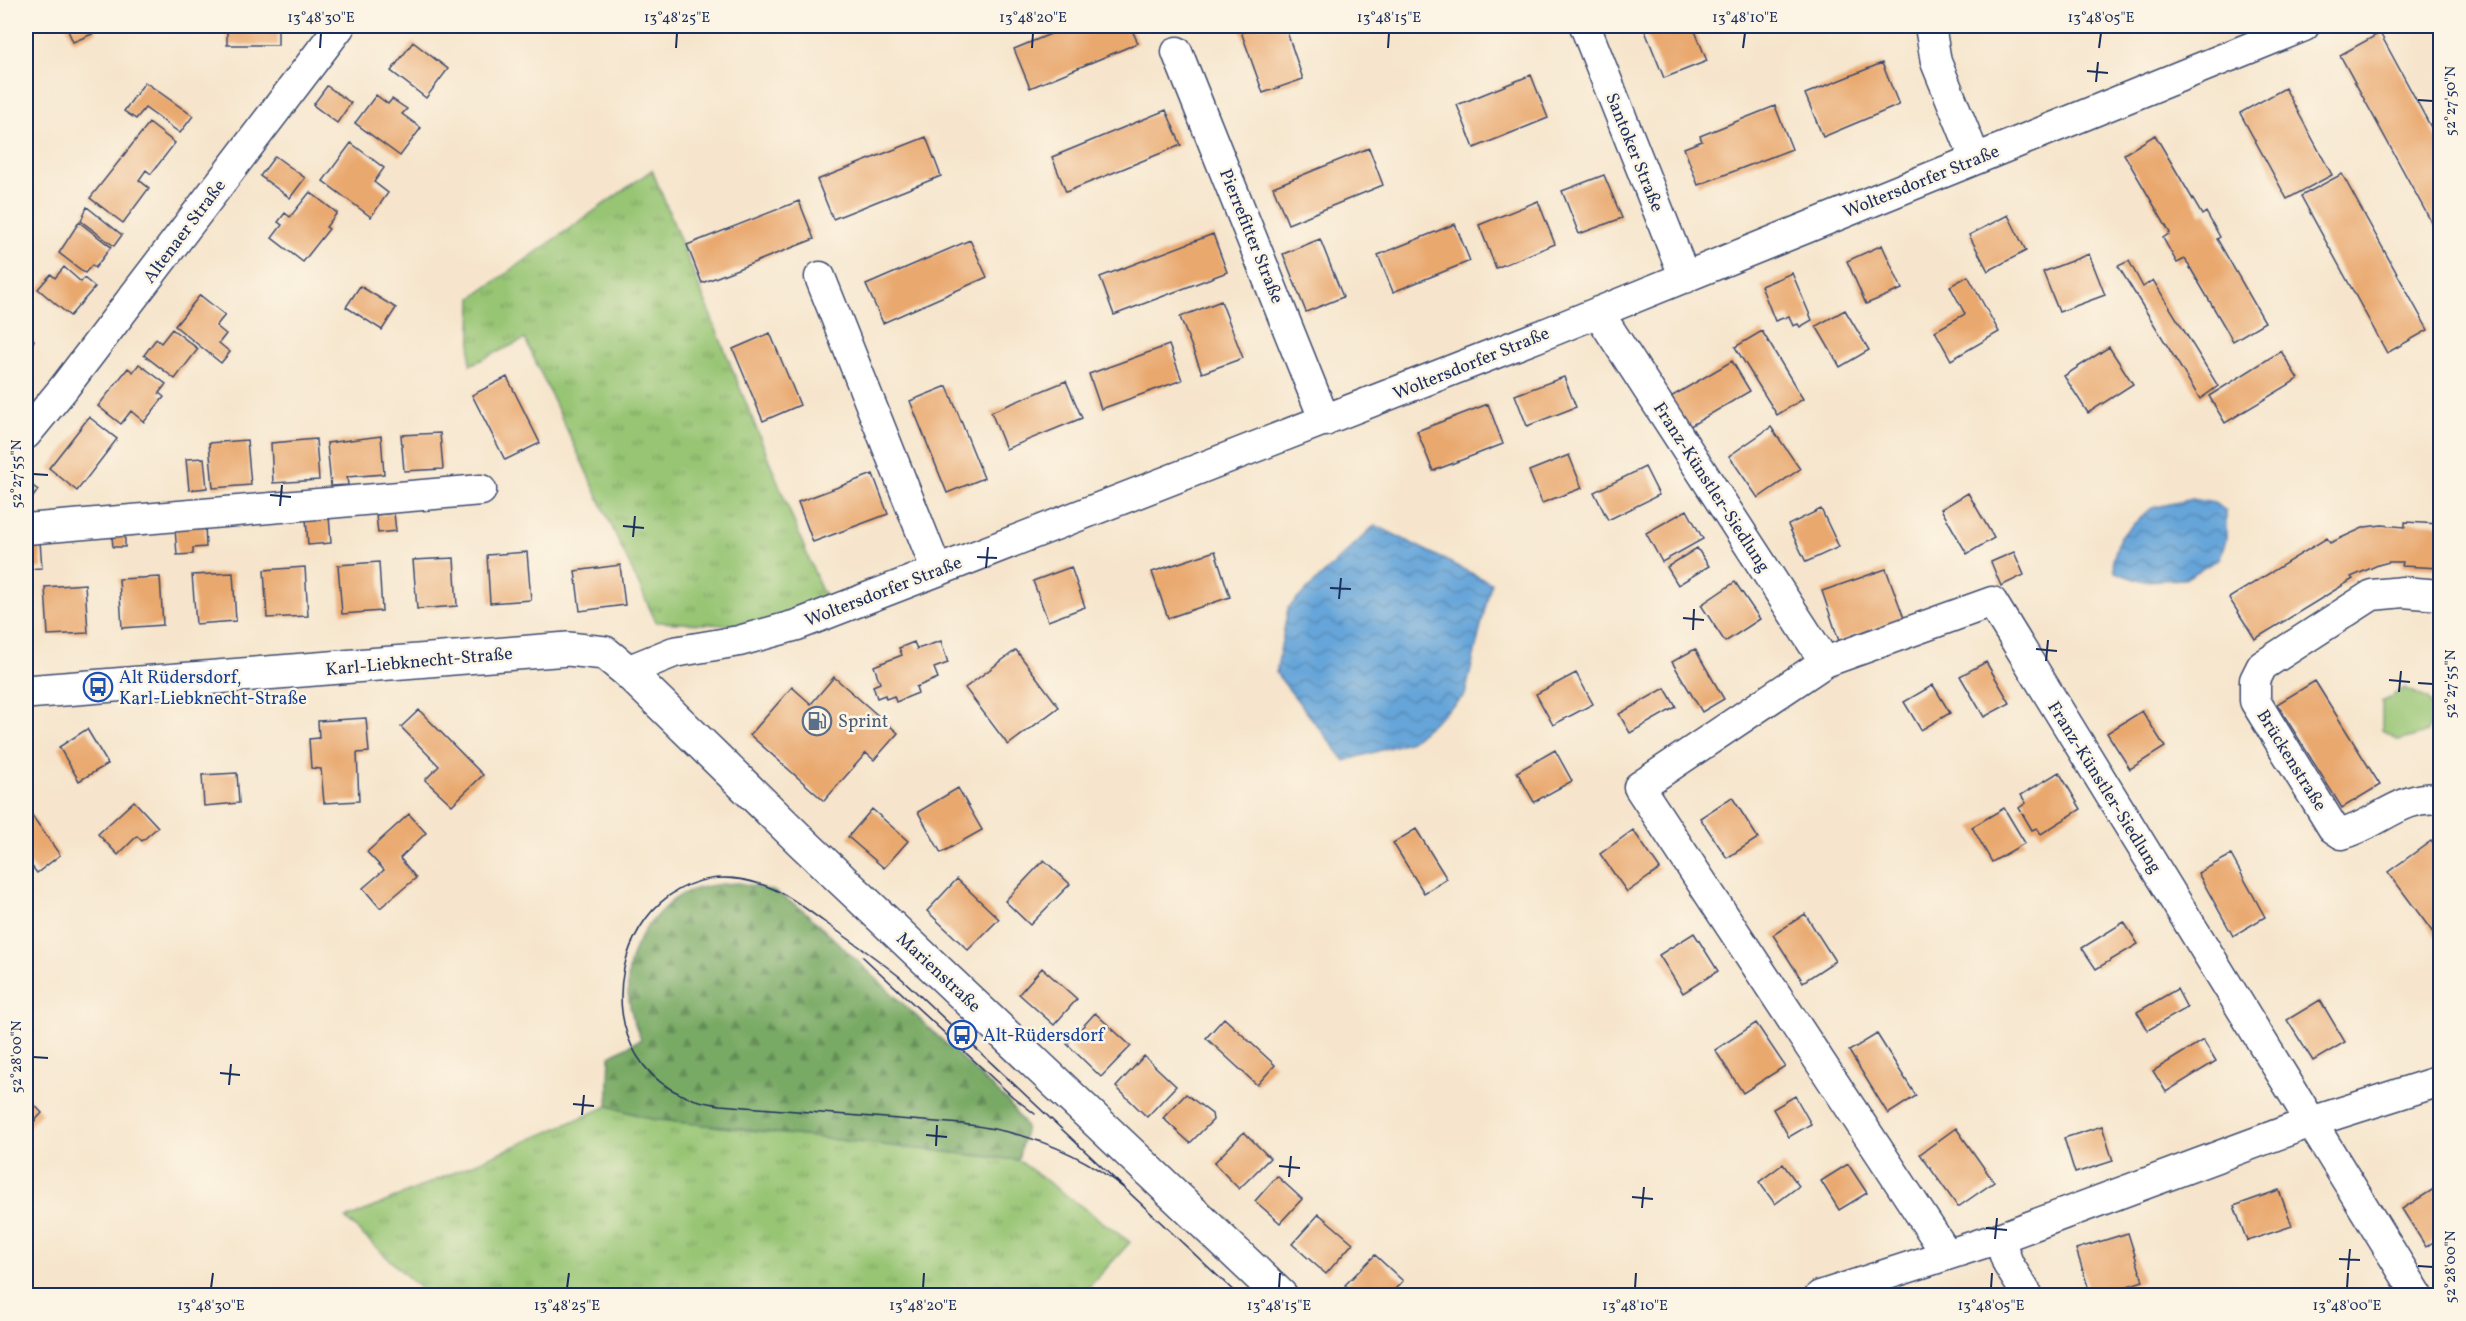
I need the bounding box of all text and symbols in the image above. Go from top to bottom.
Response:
text: 13°48'30"E [287,8,355,29]
text: 13°48'25"E [644,8,710,29]
text: 13°48'20"E [999,8,1067,29]
text: 13°48'15"E [1357,8,1421,29]
text: 13°48'10"E [1712,8,1778,29]
text: 13°48'05"E [2067,8,2135,29]
text: 52°27'50"N [2441,66,2462,136]
street label: Santoker Straße [1598,89,1669,216]
street label: Woltersdorfer Straße [1840,140,2003,225]
street label: Pierrefitter Straße [1212,165,1289,308]
street label: Altenaer Straße [138,175,233,289]
street label: Woltersdorfer Straße [1390,322,1553,407]
street label: Franz-Künstler-Siedlung [1646,398,1775,578]
text: 52°27'55"N [7,439,28,509]
street label: Woltersdorfer Straße [801,551,966,634]
street label: Karl-Liebknecht-Straße [325,642,514,683]
text: 52°27'55"N [2441,649,2462,719]
place label: Alt Rüdersdorf, Karl-Liebknecht-Straße [119,666,307,712]
bus stop icon: Alt Rüdersdorf, Karl-Liebknecht-Straße [82,671,114,703]
street label: Franz-Künstler-Siedlung [2041,697,2167,879]
fuel station icon: Sprint [801,705,833,737]
street label: Brückenstraße [2250,705,2332,816]
place label: Sprint [838,710,888,735]
street label: Marienstraße [890,927,986,1019]
bus stop icon: Alt-Rüdersdorf [946,1019,978,1051]
text: 52°28'00"N [7,1020,28,1094]
place label: Alt-Rüdersdorf [983,1024,1106,1049]
text: 52°28'00"N [2441,1230,2462,1304]
text: 13°48'30"E [177,1296,245,1317]
text: 13°48'25"E [534,1296,600,1317]
text: 13°48'20"E [889,1296,957,1317]
text: 13°48'15"E [1247,1296,1311,1317]
text: 13°48'10"E [1602,1296,1668,1317]
text: 13°48'05"E [1957,1296,2025,1317]
text: 13°48'00"E [2312,1296,2382,1317]

